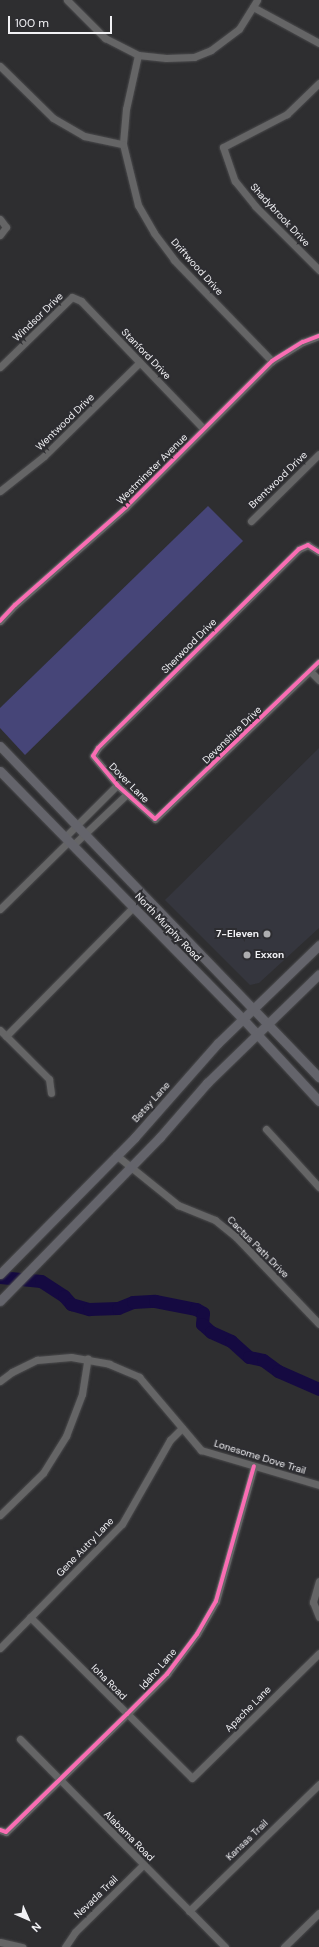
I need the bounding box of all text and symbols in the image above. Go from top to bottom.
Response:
scale bar [10,8,114,34]
text: 100 m [15,15,49,31]
street label: Shadybrook Drive [248,181,312,249]
street label: Driftwood Drive [168,236,226,298]
street label: Windsor Drive [10,290,66,344]
street label: Stanford Drive [119,326,173,382]
street label: Wentwood Drive [33,391,97,453]
street label: Westminster Avenue [114,431,190,507]
street label: Brentwood Drive [246,449,310,511]
street label: Sherwood Drive [159,616,219,676]
street label: Devenshire Drive [200,704,264,766]
street label: Dover Lane [106,760,152,806]
street label: North Murphy Road [132,890,204,964]
place label: 7-Eleven [216,928,259,940]
marker: 7-Eleven [262,929,272,939]
place label: Exxon [255,949,284,961]
marker: Exxon [242,950,252,960]
street label: Betsy Lane [130,1079,172,1125]
street label: Cactus Path Drive [225,1214,291,1280]
street label: Lonesome Dove Trail [213,1437,307,1477]
street label: Gene Autry Lane [54,1515,116,1579]
street label: Idaho Lane [137,1646,179,1692]
street label: Ioha Road [89,1662,129,1702]
street label: Apache Lane [222,1683,274,1735]
street label: Alabama Road [101,1808,157,1864]
street label: Kansas Trail [223,1817,271,1863]
street label: Nevada Trail [72,1873,120,1921]
north arrow [8,1899,48,1939]
text: N [29,1920,44,1935]

